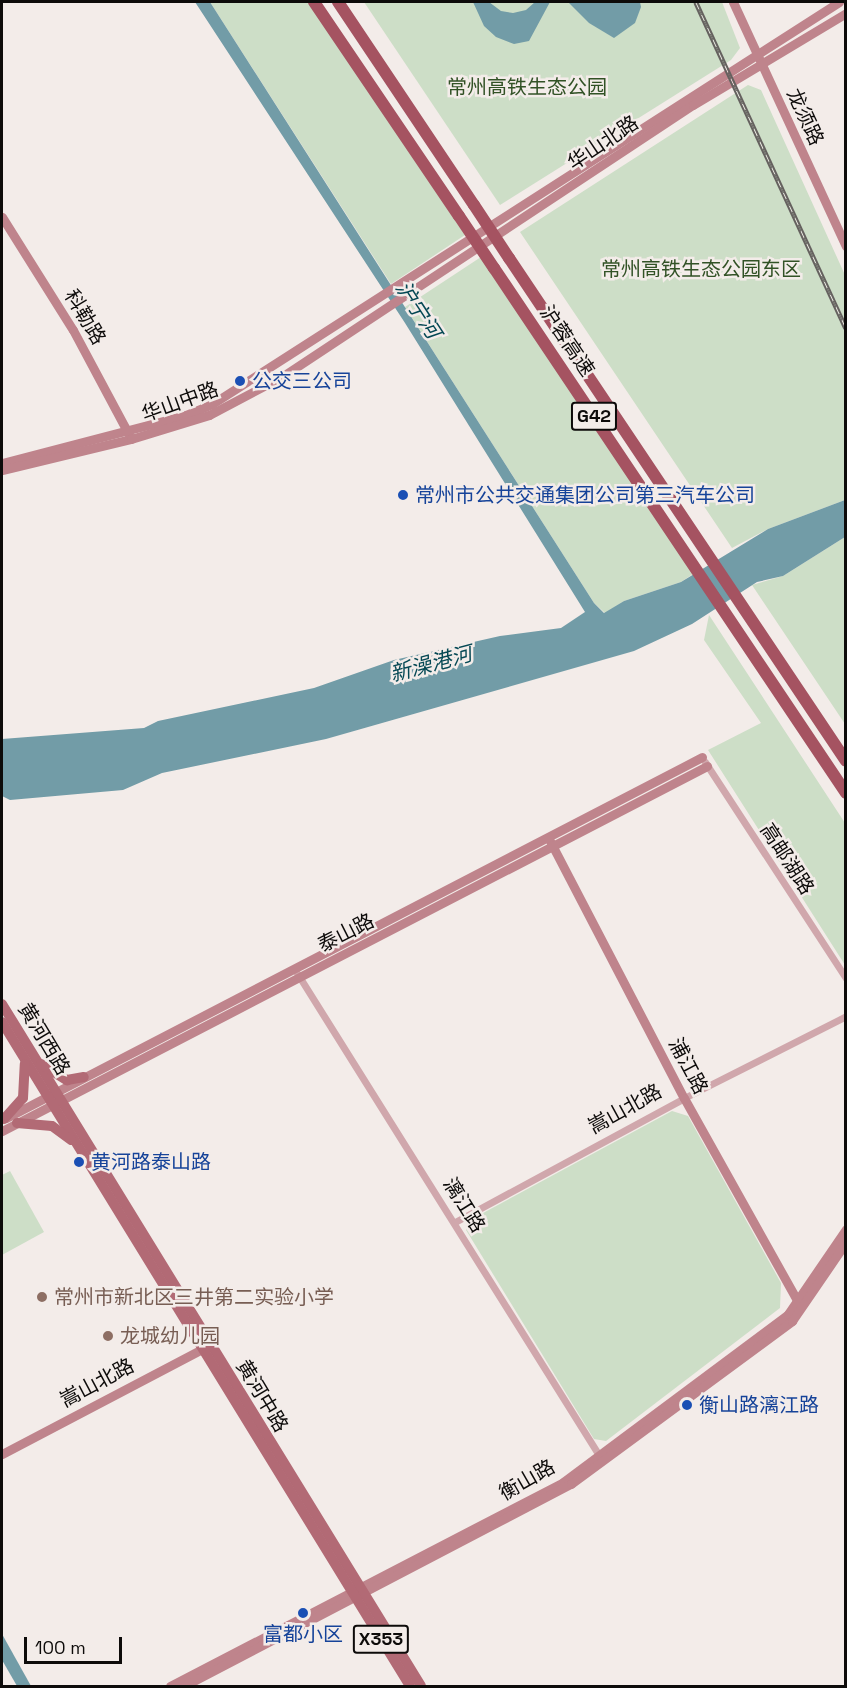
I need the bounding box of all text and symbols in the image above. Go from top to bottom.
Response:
park label: 常州高铁生态公园 [447,75,607,99]
street label: 龙须路 [781,85,829,149]
street label: 华山北路 [563,111,643,175]
park label: 常州高铁生态公园东区 [601,257,801,281]
water label: 沪宁河 [390,277,446,343]
street label: 科勒路 [59,285,111,349]
street label: 沪蓉高速 [535,301,599,381]
place label: 公交三公司 [252,369,352,393]
marker: 公交三公司 [233,374,247,388]
street label: 华山中路 [138,377,222,427]
road number: G42 [570,401,618,431]
place label: 常州市公共交通集团公司第三汽车公司 [415,483,755,507]
marker: 常州市公共交通集团公司第三汽车公司 [396,488,410,502]
water label: 新澡港河 [387,641,475,687]
street label: 高邮湖路 [755,819,819,899]
street label: 泰山路 [314,909,378,957]
street label: 黄河西路 [13,999,75,1079]
street label: 浦江路 [663,1034,713,1098]
street label: 嵩山北路 [584,1079,666,1139]
place label: 黄河路泰山路 [91,1150,211,1174]
marker: 黄河路泰山路 [72,1155,86,1169]
street label: 漓江路 [438,1173,490,1237]
place label: 常州市新北区三井第二实验小学 [54,1285,334,1309]
marker: 常州市新北区三井第二实验小学 [35,1290,49,1304]
place label: 龙城幼儿园 [120,1324,220,1348]
marker: 龙城幼儿园 [101,1329,115,1343]
street label: 嵩山北路 [56,1354,138,1412]
street label: 黄河中路 [231,1356,293,1436]
place label: 衡山路漓江路 [699,1393,819,1417]
marker: 衡山路漓江路 [680,1398,694,1412]
street label: 衡山路 [495,1455,559,1505]
marker: 富都小区 [296,1606,310,1620]
place label: 富都小区 [263,1622,343,1646]
road number: X353 [352,1624,410,1654]
scale bar [27,1625,124,1663]
text: 100 m [35,1636,86,1659]

